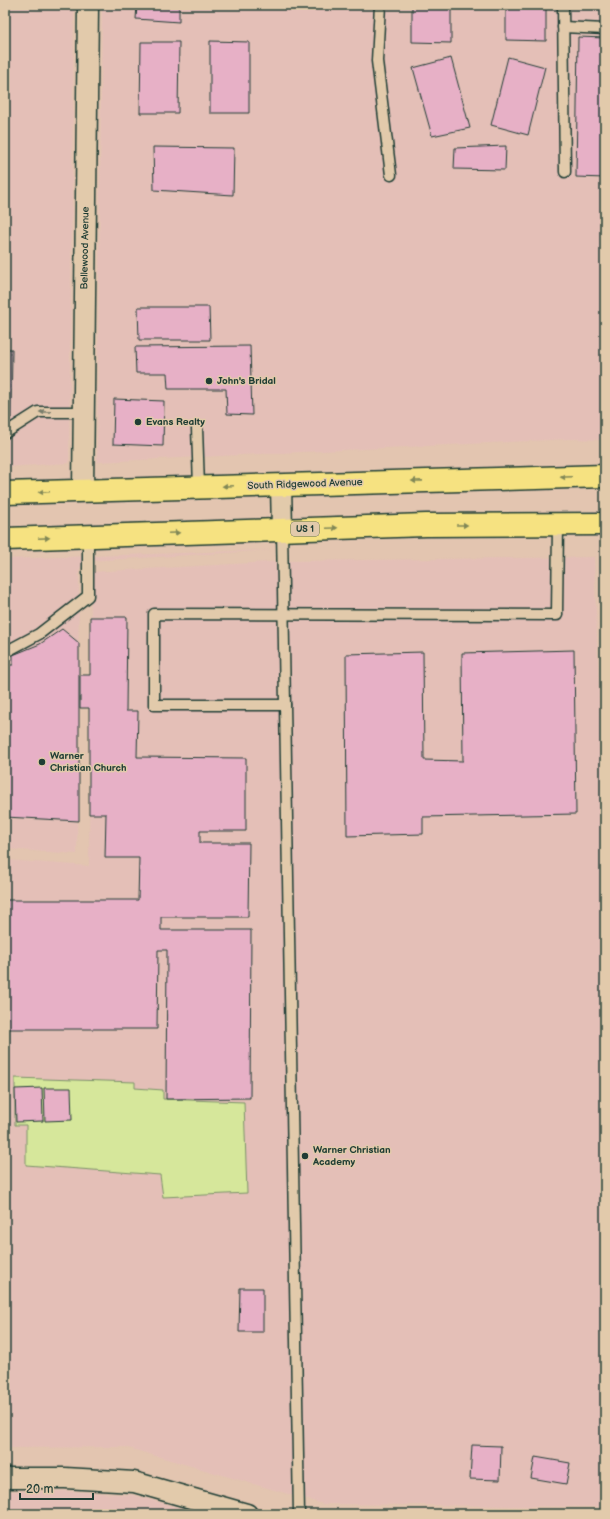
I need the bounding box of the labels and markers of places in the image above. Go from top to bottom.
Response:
place label: John's Bridal [217,375,276,387]
marker: John's Bridal [204,376,214,386]
place label: Evans Realty [146,416,205,428]
marker: Evans Realty [133,417,143,427]
place label: Warner Christian Church [50,750,127,774]
marker: Warner Christian Church [37,757,47,767]
place label: Warner Christian Academy [312,1144,391,1168]
marker: Warner Christian Academy [300,1151,310,1161]

